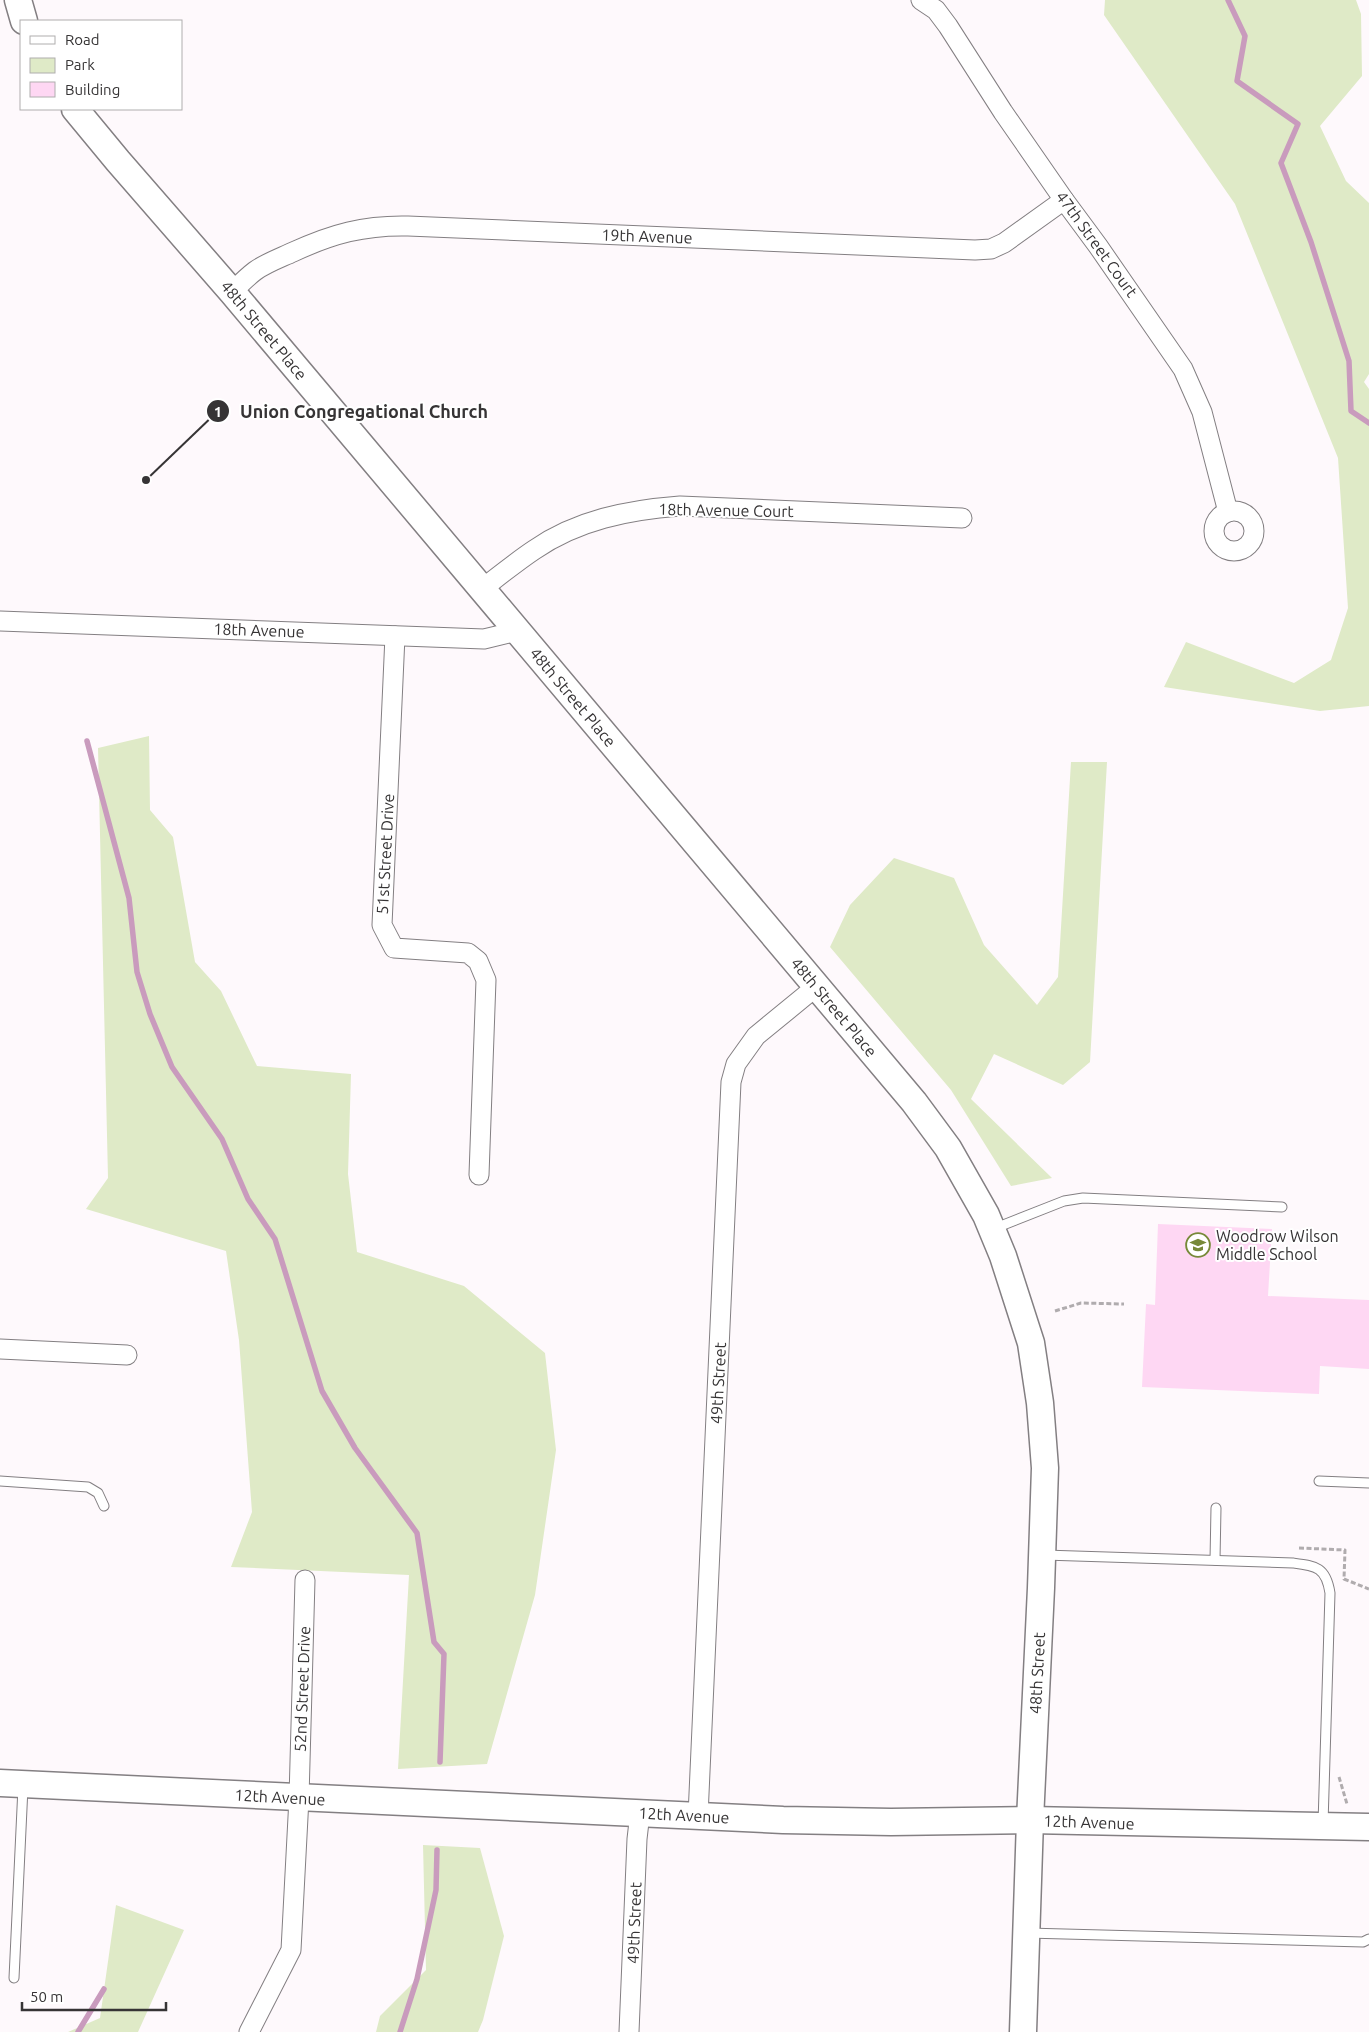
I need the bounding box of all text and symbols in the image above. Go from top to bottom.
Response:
legend [20,20,182,110]
text: Road [65,31,100,48]
text: Park [65,56,95,73]
text: Building [65,81,120,98]
street label: 47th Street Court [1053,188,1142,301]
street label: 19th Avenue [601,225,693,247]
street label: 48th Street Place [217,277,311,383]
callout: Union Congregational Church [206,395,498,428]
text: Union Congregational Church [240,401,488,421]
text: 1 [214,403,222,420]
street label: 18th Avenue Court [658,500,795,520]
street label: 18th Avenue [213,619,305,641]
street label: 48th Street Place [526,644,620,750]
street label: 51st Street Drive [373,793,397,915]
street label: 48th Street Place [787,954,881,1060]
place label: Woodrow Wilson Middle School [1216,1227,1339,1263]
school or university icon: Woodrow Wilson Middle School [1185,1232,1211,1258]
street label: 49th Street [707,1341,729,1424]
street label: 52nd Street Drive [291,1626,313,1752]
street label: 48th Street [1026,1631,1048,1714]
street label: 12th Avenue [234,1786,326,1808]
street label: 12th Avenue [638,1804,730,1826]
street label: 12th Avenue [1043,1811,1135,1833]
street label: 49th Street [624,1881,644,1964]
scale bar [22,1980,166,2012]
text: 50 m [30,1988,63,2005]

